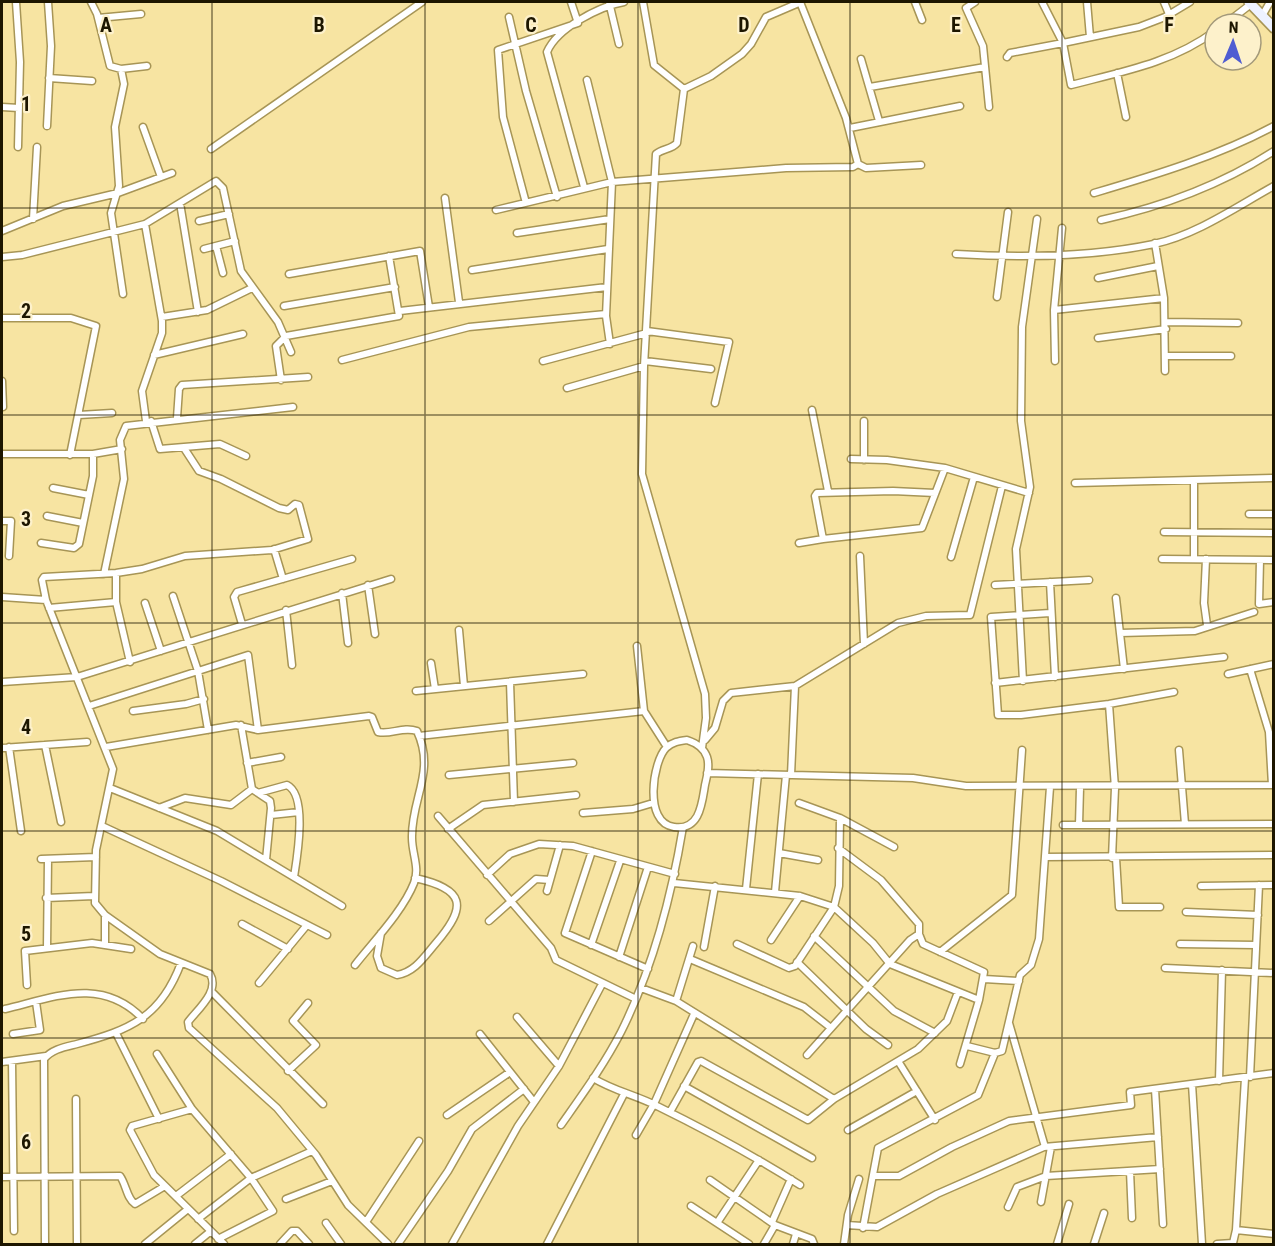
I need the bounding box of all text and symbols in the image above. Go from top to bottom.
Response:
north arrow [1203,12,1263,72]
text: A [100,13,112,37]
text: B [313,13,325,37]
text: C [525,13,537,37]
text: D [738,13,750,37]
text: E [951,13,961,37]
text: F [1164,13,1174,37]
text: N [1228,18,1239,37]
text: 1 [21,92,31,116]
text: 2 [21,299,31,323]
text: 3 [21,507,31,531]
text: 4 [21,715,31,739]
text: 5 [21,922,31,946]
text: 6 [21,1130,31,1154]

